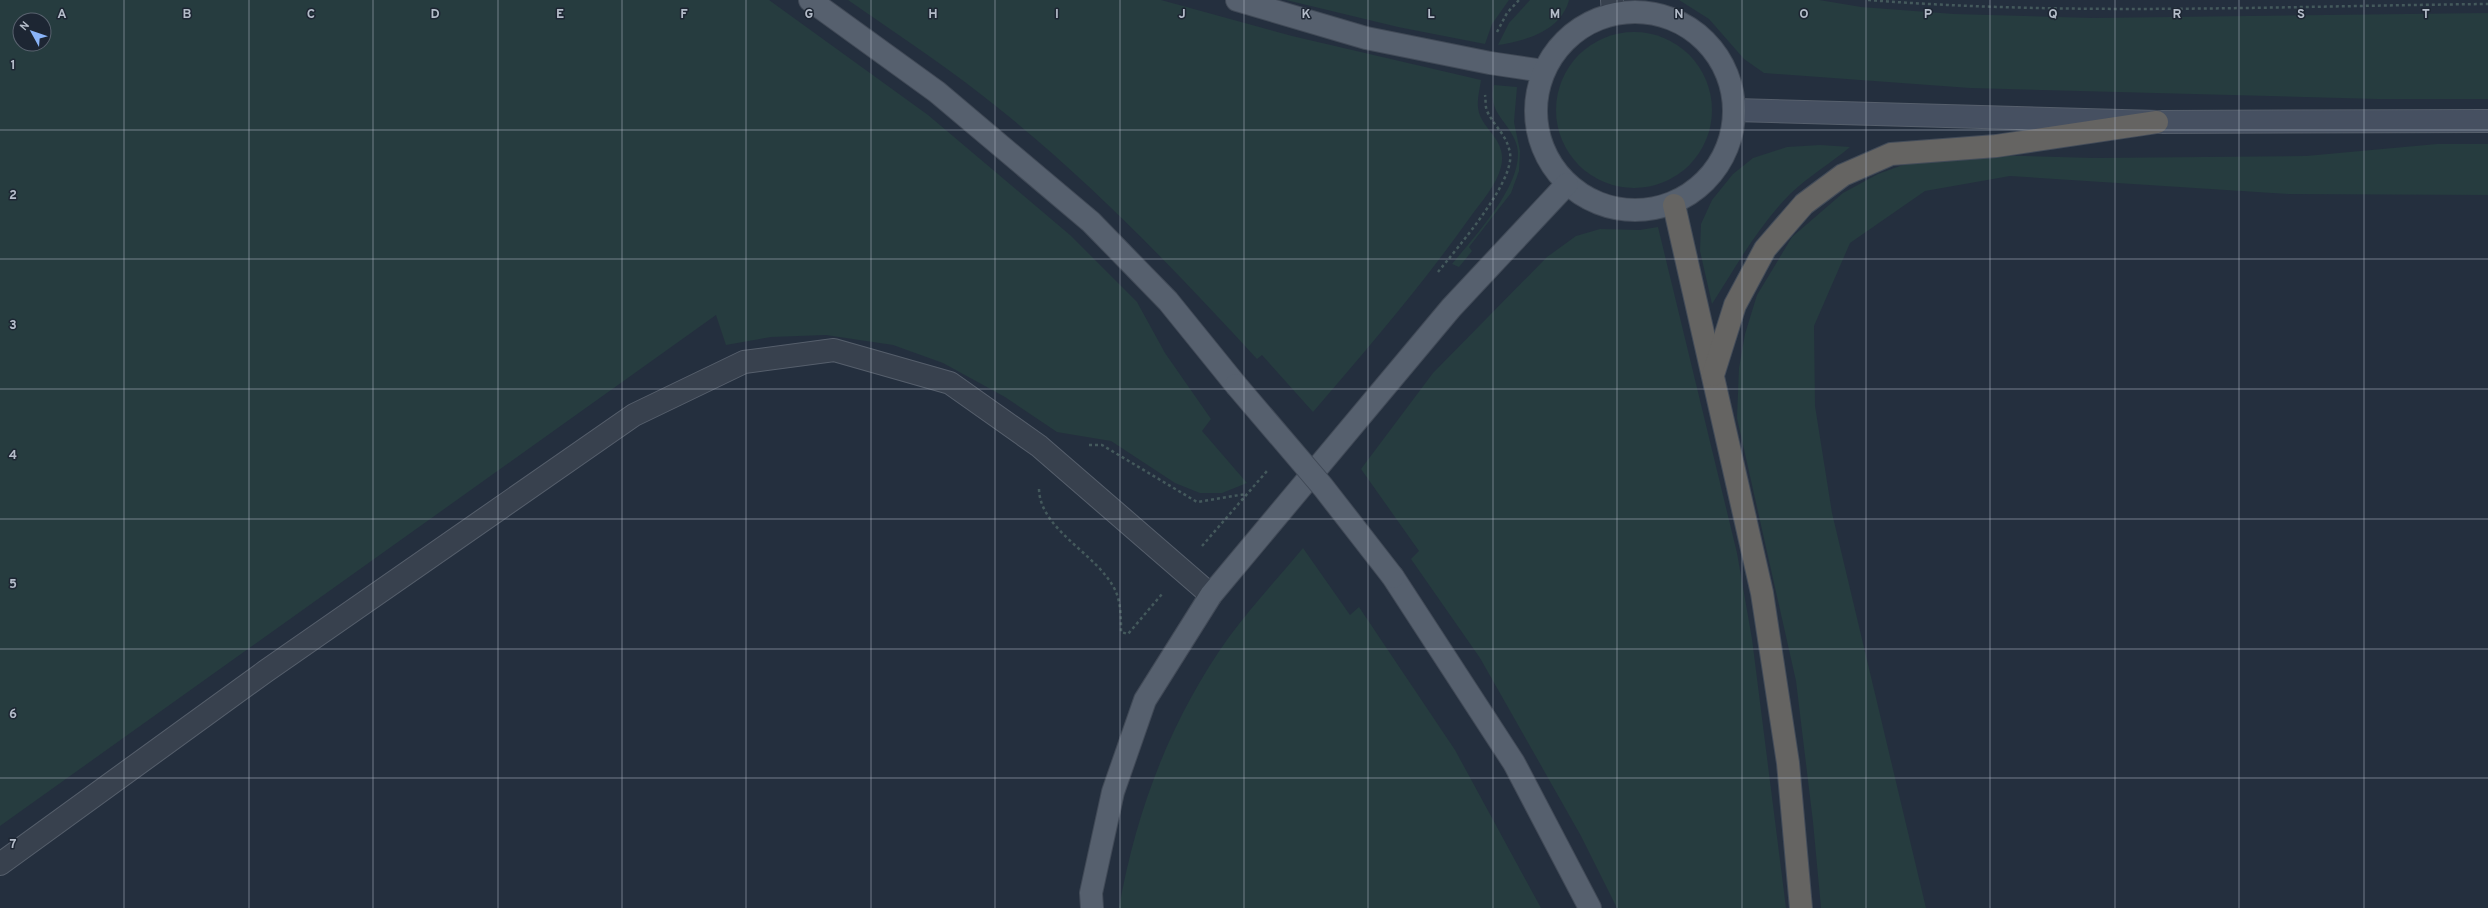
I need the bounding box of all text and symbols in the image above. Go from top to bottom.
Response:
text: A [57,7,67,23]
text: B [183,7,192,23]
text: C [307,7,315,23]
text: D [430,7,440,23]
text: E [556,7,564,23]
text: F [680,7,688,23]
text: G [805,7,814,23]
text: H [928,7,938,23]
text: I [1055,7,1059,23]
text: J [1178,7,1186,23]
text: K [1301,7,1311,23]
text: L [1427,7,1435,23]
text: M [1550,7,1560,23]
text: N [1674,7,1684,23]
text: O [1799,7,1809,23]
text: P [1924,7,1933,23]
text: Q [2048,7,2058,23]
text: R [2173,7,2182,23]
text: S [2297,7,2305,23]
text: T [2422,7,2430,23]
north arrow [12,12,52,52]
text: N [17,19,33,34]
text: 1 [10,58,16,74]
text: 2 [9,188,17,204]
text: 3 [9,318,17,334]
text: 4 [9,448,17,464]
text: 5 [9,577,17,593]
text: 6 [9,707,17,723]
text: 7 [10,837,17,853]

